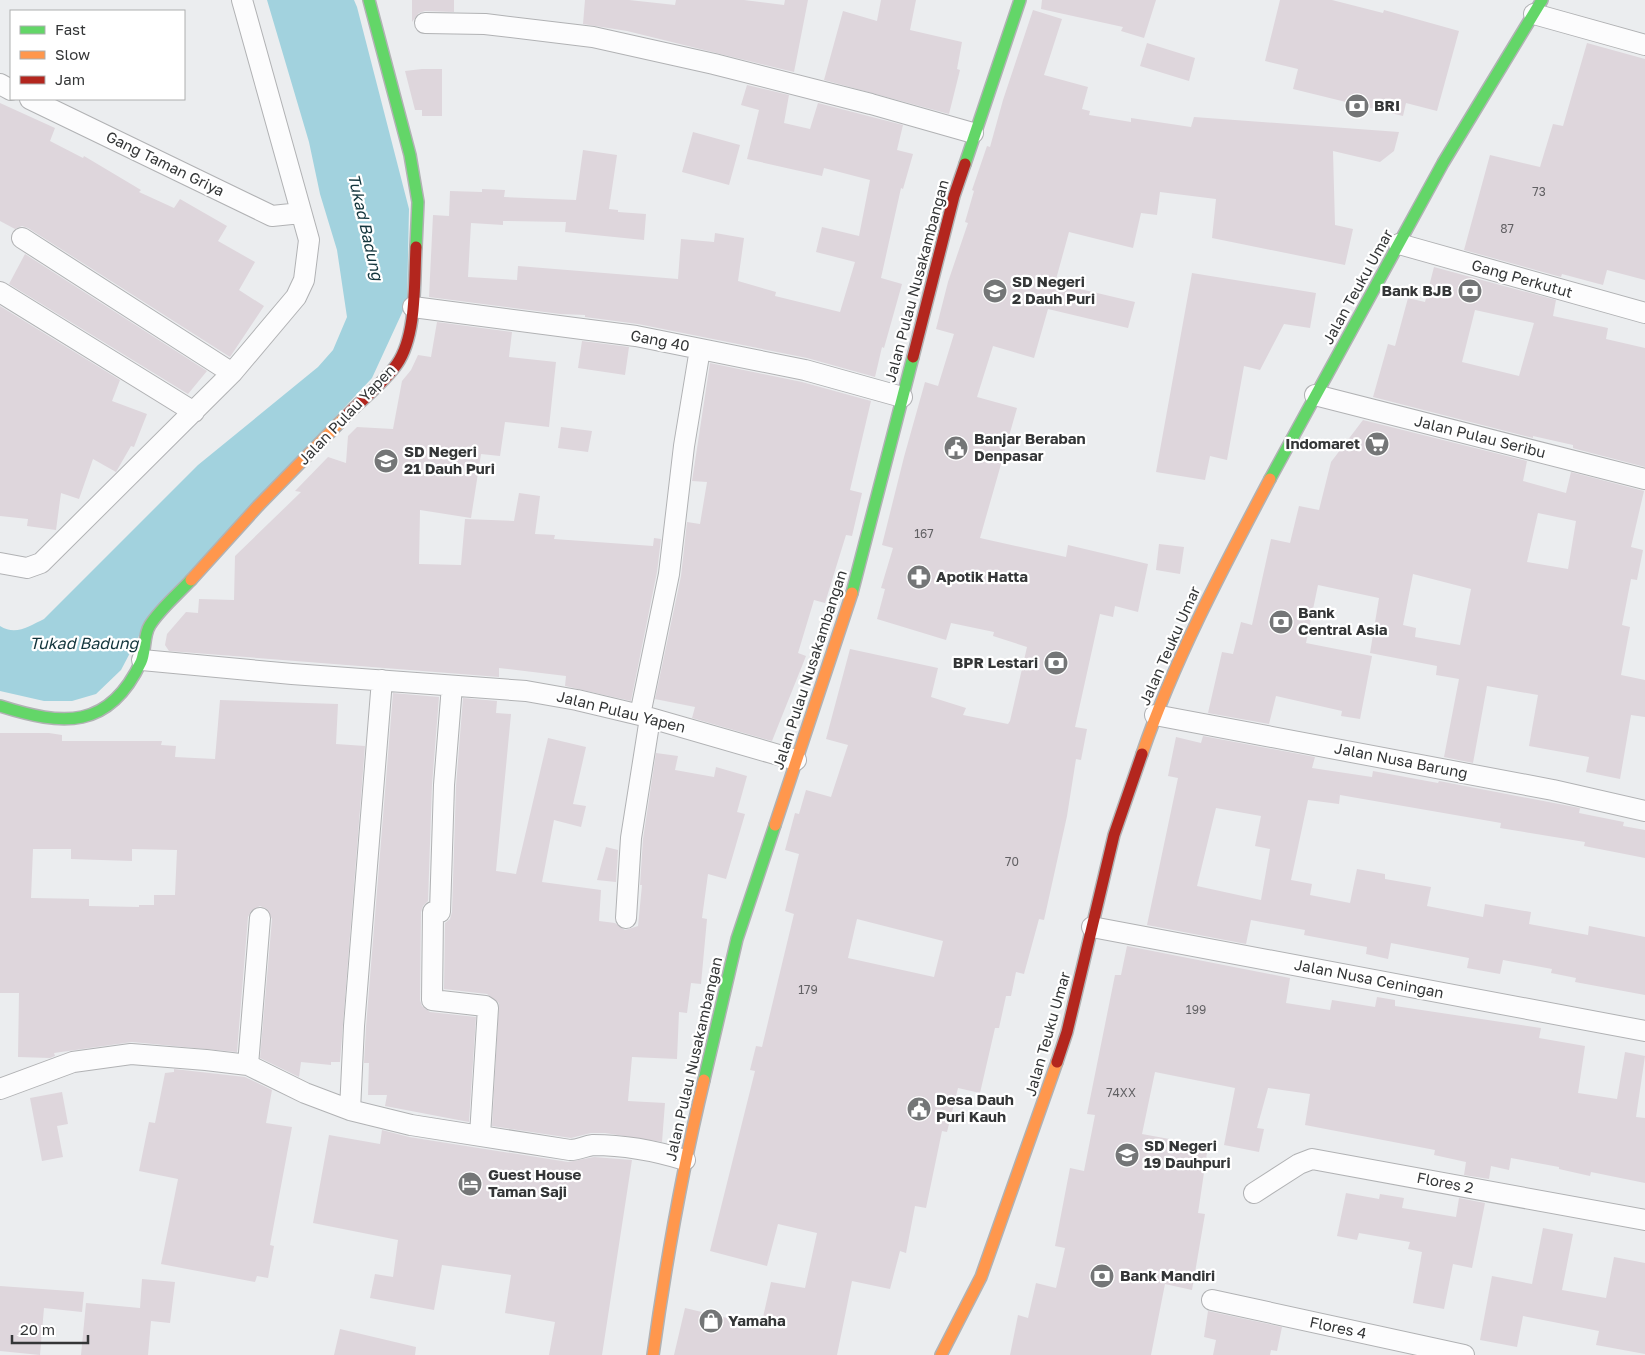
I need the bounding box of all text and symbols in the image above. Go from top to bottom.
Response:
legend [10,10,185,100]
text: Fast [55,20,86,38]
text: Slow [55,45,90,63]
text: Jam [55,70,85,88]
bank icon: BRI [1344,93,1370,119]
place label: BRI [1374,96,1400,114]
street label: Gang Taman Griya [103,127,227,200]
water label: Tukad Badung [344,172,388,283]
street label: Jalan Pulau Nusakambangan [880,178,952,384]
house number: 73 [1532,184,1546,199]
house number: 87 [1500,221,1514,236]
street label: Jalan Teuku Umar [1318,226,1396,347]
street label: Gang Perkutut [1470,255,1575,301]
place label: SD Negeri 2 Dauh Puri [1012,272,1095,307]
school or university icon: SD Negeri 2 Dauh Puri [982,278,1008,304]
bank icon: Bank BJB [1457,278,1483,304]
place label: Bank BJB [1381,281,1452,299]
street label: Gang 40 [629,325,691,355]
street label: Jalan Pulau Yapen [294,361,399,468]
street label: Jalan Pulau Seribu [1413,411,1548,461]
place label: Banjar Beraban Denpasar [974,429,1086,464]
supermarket icon: Indomaret [1364,431,1390,457]
place label: Indomaret [1285,434,1360,452]
public building icon: Banjar Beraban Denpasar [943,435,969,461]
place label: SD Negeri 21 Dauh Puri [404,442,495,477]
school or university icon: SD Negeri 21 Dauh Puri [373,448,399,474]
house number: 167 [914,526,934,541]
pharmacy icon: Apotik Hatta [906,564,932,590]
place label: Apotik Hatta [936,567,1028,585]
street label: Jalan Pulau Nusakambangan [768,568,850,772]
street label: Jalan Teuku Umar [1135,583,1204,708]
place label: Bank Central Asia [1298,603,1388,638]
bank icon: Bank Central Asia [1268,609,1294,635]
water label: Tukad Badung [30,633,140,653]
bank icon: BPR Lestari [1043,650,1069,676]
place label: BPR Lestari [953,653,1038,671]
street label: Jalan Pulau Yapen [555,686,687,736]
street label: Jalan Nusa Barung [1333,738,1469,782]
house number: 70 [1005,854,1019,869]
street label: Jalan Pulau Nusakambangan [661,955,725,1163]
street label: Jalan Nusa Ceningan [1293,955,1446,1001]
street label: Jalan Teuku Umar [1021,969,1073,1098]
house number: 179 [798,982,818,997]
house number: 199 [1186,1002,1206,1017]
house number: 74XX [1106,1085,1136,1100]
place label: Desa Dauh Puri Kauh [936,1090,1014,1125]
public building icon: Desa Dauh Puri Kauh [906,1096,932,1122]
place label: SD Negeri 19 Dauhpuri [1144,1136,1231,1171]
school or university icon: SD Negeri 19 Dauhpuri [1114,1142,1140,1168]
place label: Guest House Taman Saji [488,1165,582,1200]
street label: Flores 2 [1415,1168,1475,1196]
hotel icon: Guest House Taman Saji [457,1171,483,1197]
bank icon: Bank Mandiri [1089,1263,1115,1289]
place label: Bank Mandiri [1120,1266,1215,1284]
shop icon: Yamaha [698,1308,724,1334]
place label: Yamaha [728,1311,786,1329]
scale bar [12,1312,89,1344]
street label: Flores 4 [1308,1312,1368,1342]
text: 20 m [20,1320,55,1338]

